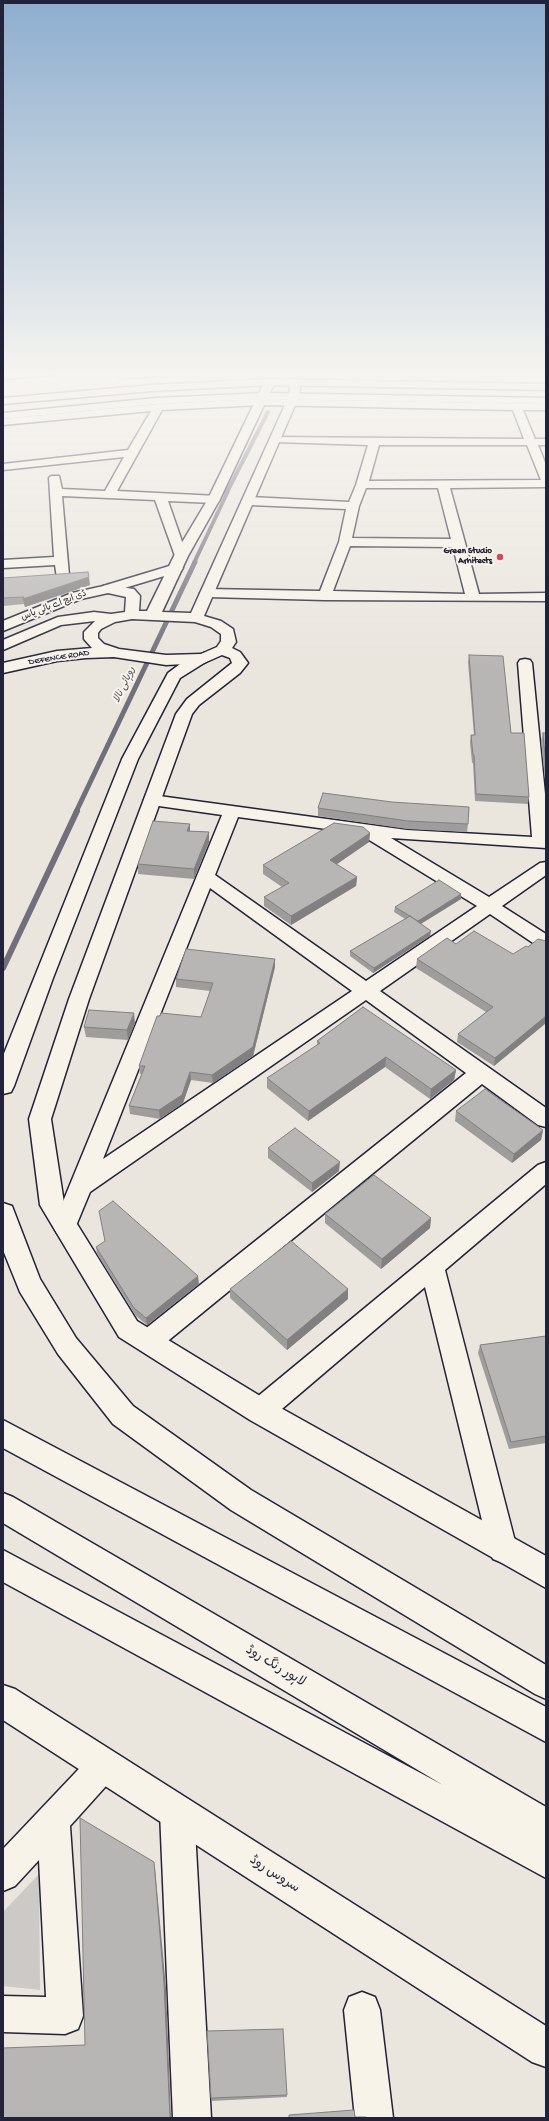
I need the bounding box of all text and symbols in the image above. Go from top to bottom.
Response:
place label: Green Studio Arhitects [443,547,492,568]
marker: Green Studio Arhitects [495,552,505,562]
street label: ڈی ایچ اے بائی پاس [20,589,88,623]
street label: DEFENCE ROAD [28,648,90,668]
water label: روہائی نالا [112,665,138,705]
street label: لاہور رنگ روڈ [242,1643,308,1691]
street label: سروس روڈ [246,1853,302,1897]

